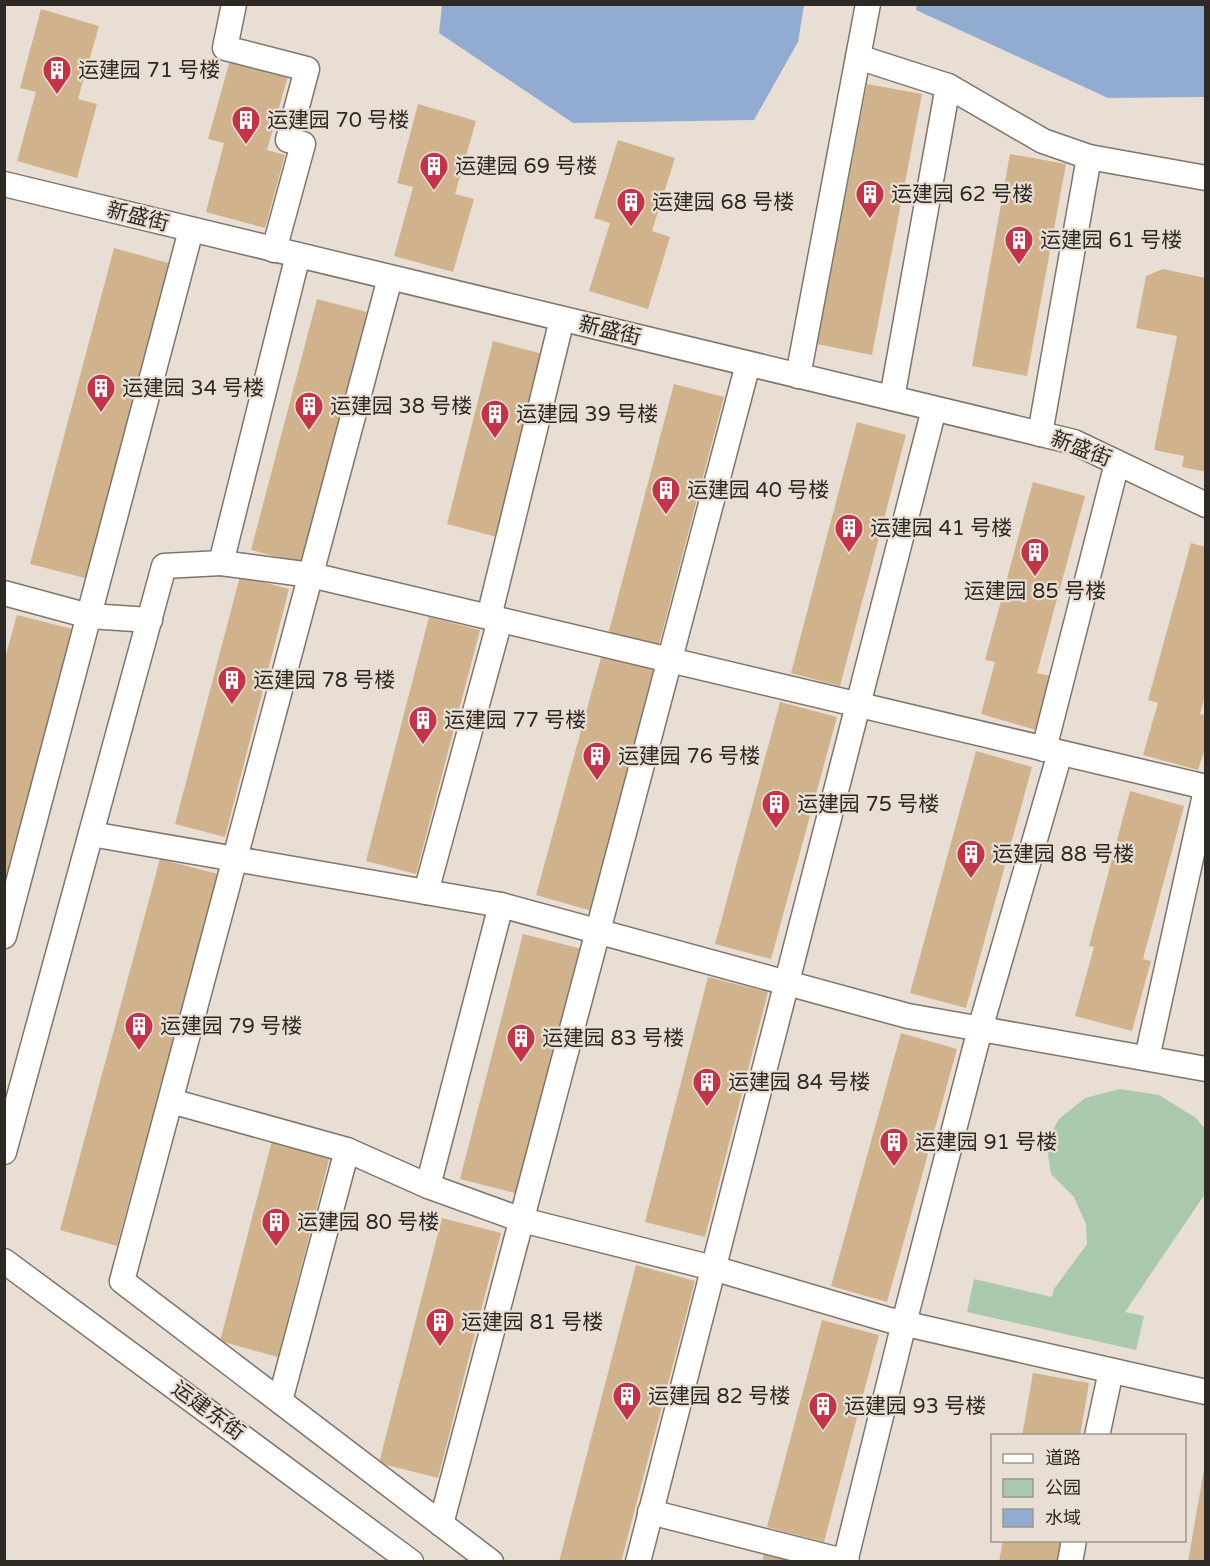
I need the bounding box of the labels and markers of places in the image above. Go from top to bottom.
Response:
building icon: 运建园 71 号楼 [41,54,73,96]
place label: 运建园 71 号楼 [78,58,220,83]
building icon: 运建园 70 号楼 [230,104,262,146]
place label: 运建园 70 号楼 [267,108,409,133]
building icon: 运建园 69 号楼 [418,150,450,192]
place label: 运建园 69 号楼 [455,154,597,179]
building icon: 运建园 62 号楼 [854,178,886,220]
place label: 运建园 62 号楼 [891,182,1033,207]
building icon: 运建园 68 号楼 [615,186,647,228]
place label: 运建园 68 号楼 [652,190,794,215]
building icon: 运建园 61 号楼 [1003,224,1035,266]
place label: 运建园 61 号楼 [1040,228,1182,253]
building icon: 运建园 34 号楼 [85,372,117,414]
place label: 运建园 34 号楼 [122,376,264,401]
building icon: 运建园 38 号楼 [293,390,325,432]
place label: 运建园 38 号楼 [330,394,472,419]
building icon: 运建园 39 号楼 [479,398,511,440]
place label: 运建园 39 号楼 [516,402,658,427]
building icon: 运建园 40 号楼 [650,474,682,516]
place label: 运建园 40 号楼 [687,478,829,503]
building icon: 运建园 41 号楼 [833,512,865,554]
place label: 运建园 41 号楼 [870,516,1012,541]
building icon: 运建园 85 号楼 [1019,536,1051,578]
place label: 运建园 85 号楼 [964,579,1106,604]
building icon: 运建园 78 号楼 [216,664,248,706]
place label: 运建园 78 号楼 [253,668,395,693]
building icon: 运建园 77 号楼 [407,704,439,746]
place label: 运建园 77 号楼 [444,708,586,733]
building icon: 运建园 76 号楼 [581,740,613,782]
place label: 运建园 76 号楼 [618,744,760,769]
building icon: 运建园 75 号楼 [760,788,792,830]
place label: 运建园 75 号楼 [797,792,939,817]
building icon: 运建园 88 号楼 [955,838,987,880]
place label: 运建园 88 号楼 [992,842,1134,867]
building icon: 运建园 79 号楼 [123,1010,155,1052]
place label: 运建园 79 号楼 [160,1014,302,1039]
building icon: 运建园 83 号楼 [505,1022,537,1064]
place label: 运建园 83 号楼 [542,1026,684,1051]
building icon: 运建园 84 号楼 [691,1066,723,1108]
place label: 运建园 84 号楼 [728,1070,870,1095]
building icon: 运建园 91 号楼 [878,1126,910,1168]
place label: 运建园 91 号楼 [915,1130,1057,1155]
building icon: 运建园 80 号楼 [260,1206,292,1248]
place label: 运建园 80 号楼 [297,1210,439,1235]
building icon: 运建园 81 号楼 [424,1306,456,1348]
place label: 运建园 81 号楼 [461,1310,603,1335]
building icon: 运建园 82 号楼 [611,1380,643,1422]
place label: 运建园 82 号楼 [648,1384,790,1409]
building icon: 运建园 93 号楼 [807,1390,839,1432]
place label: 运建园 93 号楼 [844,1394,986,1419]

